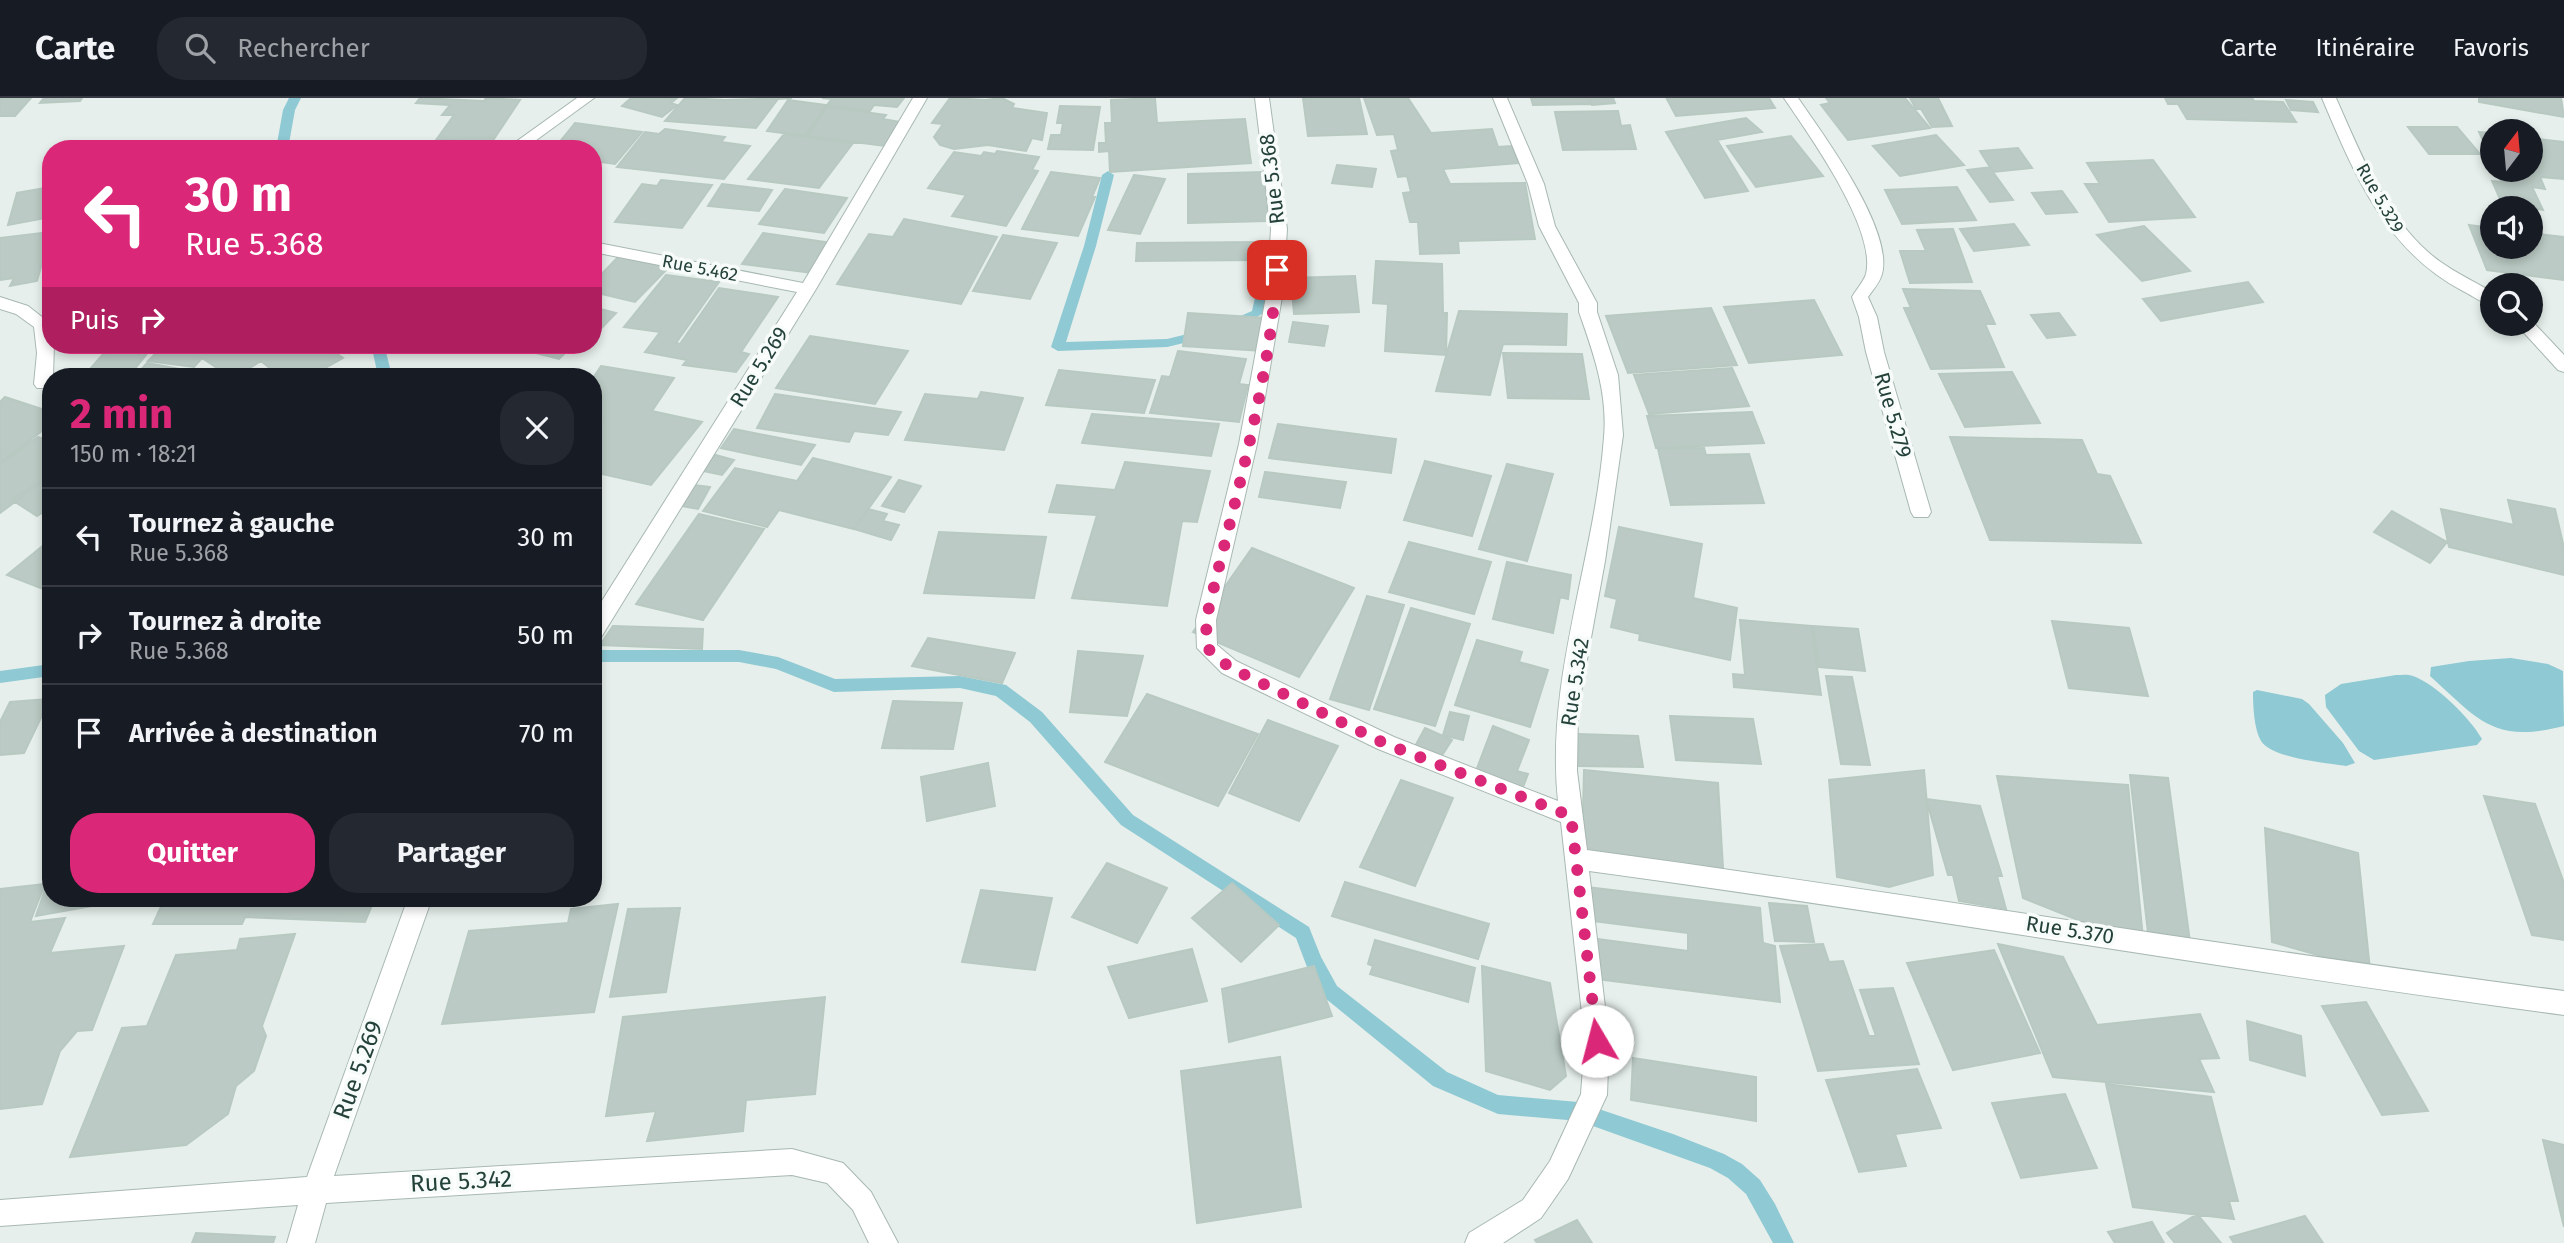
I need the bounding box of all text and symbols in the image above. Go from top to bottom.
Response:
search box [157,17,647,80]
text: Carte [35,28,115,68]
icon: search [181,29,219,67]
text: Rechercher [237,33,370,64]
text: Carte [2221,34,2277,62]
text: Itinéraire [2315,34,2415,62]
text: Favoris [2453,34,2529,62]
north arrow [2480,119,2543,182]
map controls [2480,119,2543,336]
street label: Rue 5.368 [1254,132,1290,226]
street label: Rue 5.329 [2351,159,2409,237]
text: 30 m [185,165,292,224]
icon: left [70,168,161,259]
button: sound [2480,196,2543,259]
text: Rue 5.368 [185,225,324,263]
pin [1247,240,1307,300]
street label: Rue 5.462 [660,250,740,286]
icon: arrive [1258,251,1296,289]
button: search [2480,273,2543,336]
icon: right [133,301,171,339]
text: Puis [70,305,119,336]
street label: Rue 5.269 [724,322,794,412]
street label: Rue 5.279 [1868,369,1918,461]
text: 2 min [70,389,173,439]
button: close [500,391,574,465]
text: 150 m · 18:21 [70,440,197,468]
text: Tournez à gauche [129,508,334,539]
icon: left [70,518,108,556]
text: 30 m [517,522,574,553]
text: Rue 5.368 [129,539,229,567]
text: Tournez à droite [129,606,321,637]
icon: right [70,616,108,654]
text: 50 m [517,620,574,651]
street label: Rue 5.342 [1555,636,1595,728]
text: Rue 5.368 [129,637,229,665]
icon: arrive [70,714,108,752]
text: Arrivée à destination [129,718,378,749]
text: 70 m [519,718,574,749]
button: Quitter [70,813,315,893]
button: Partager [329,813,574,893]
street label: Rue 5.370 [2024,910,2116,950]
position arrow [1560,1004,1634,1078]
street label: Rue 5.269 [327,1017,389,1123]
street label: Rue 5.342 [409,1164,513,1198]

